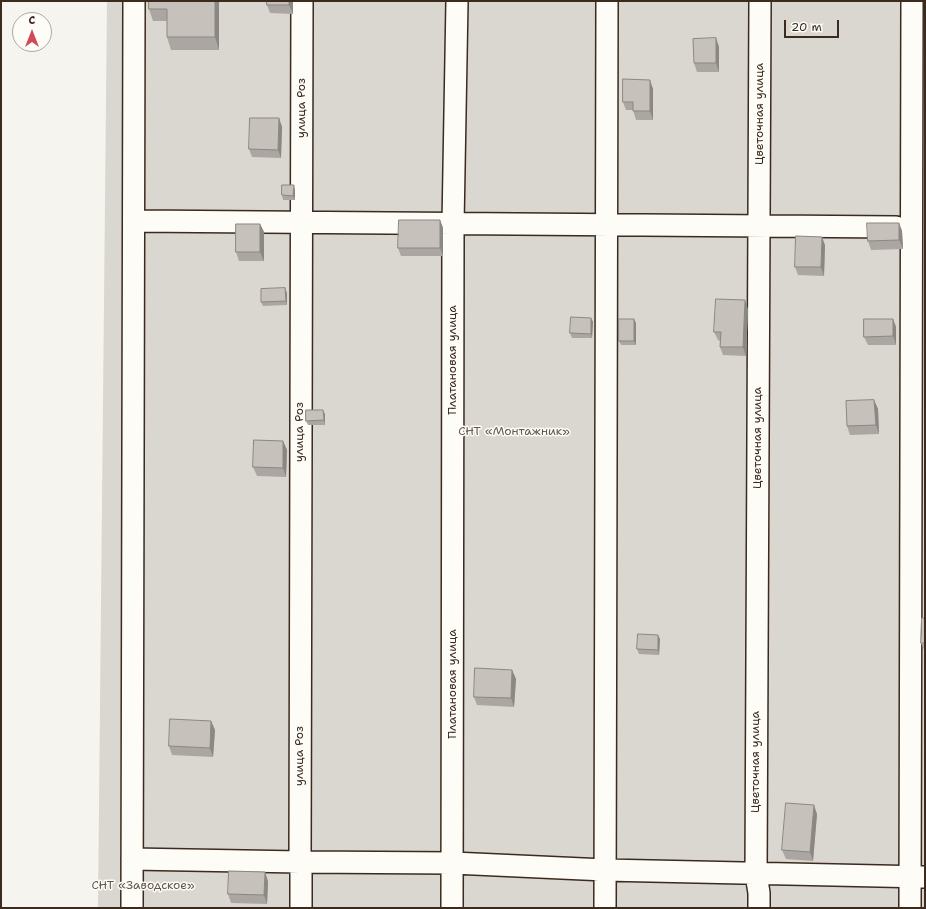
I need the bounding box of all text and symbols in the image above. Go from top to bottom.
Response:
north arrow [12,12,52,52]
scale bar [786,12,841,38]
text: С [29,13,35,28]
text: 20 m [791,19,822,35]
street label: Цветочная улица [753,63,767,165]
street label: улица Роз [295,78,309,138]
street label: Платановая улица [446,305,460,415]
street label: Цветочная улица [751,387,765,489]
street label: улица Роз [293,402,307,462]
park label: СНТ «Монтажник» [458,425,570,439]
street label: Платановая улица [446,629,460,739]
street label: Цветочная улица [749,711,763,813]
street label: улица Роз [293,726,307,786]
park label: СНТ «Заводское» [91,879,195,893]

